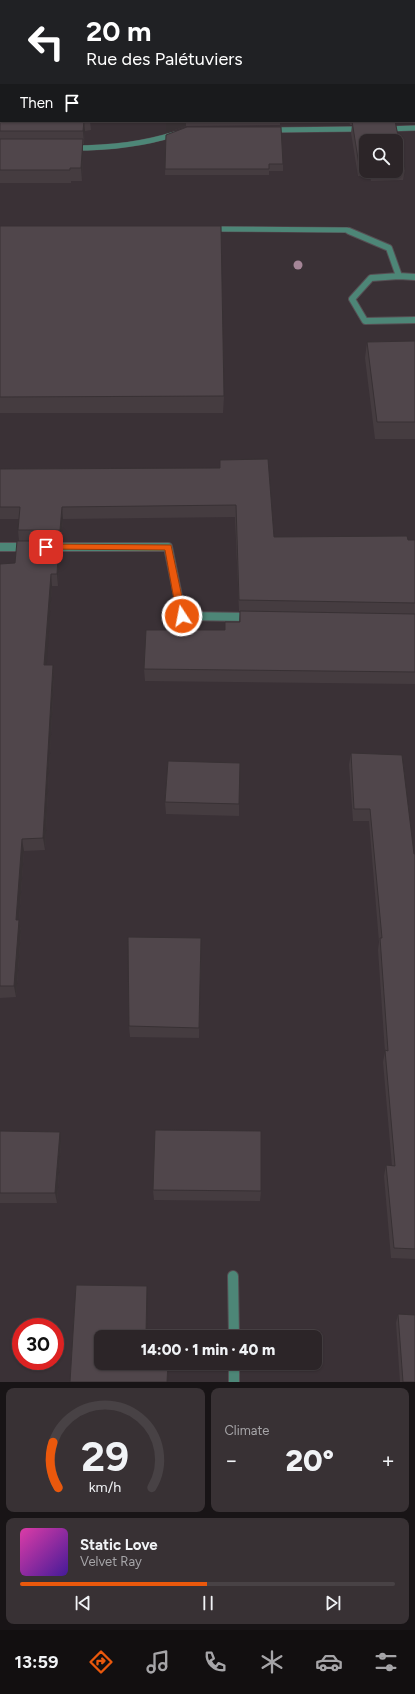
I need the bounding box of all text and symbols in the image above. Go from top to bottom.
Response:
text: 20 m [86,14,151,48]
icon: left [20,16,72,68]
text: Rue des Palétuviers [86,48,243,70]
icon: arrive [61,92,83,114]
text: Then [20,94,53,112]
map controls [359,134,403,178]
button: search [359,134,403,178]
pin [29,530,63,564]
icon: arrive [35,536,57,558]
position arrow [161,595,203,637]
speed limit sign: 30 [12,1318,64,1370]
text: 14:00 · 1 min · 40 m [141,1341,275,1359]
text: Climate [225,1423,269,1438]
text: 29 [81,1431,129,1481]
text: 20° [285,1442,334,1479]
text: − [225,1447,238,1474]
text: + [381,1447,395,1474]
text: km/h [89,1478,122,1496]
text: Static Love [80,1536,158,1554]
text: Velvet Ray [80,1554,142,1569]
icon: previous [72,1592,94,1614]
icon: pause [197,1592,219,1614]
icon: next [322,1592,344,1614]
icon: directions [87,1648,115,1676]
icon: music [144,1648,172,1676]
icon: phone [201,1648,229,1676]
icon: climate [258,1648,286,1676]
icon: car [315,1648,343,1676]
icon: filters [372,1648,400,1676]
text: 13:59 [15,1651,58,1673]

